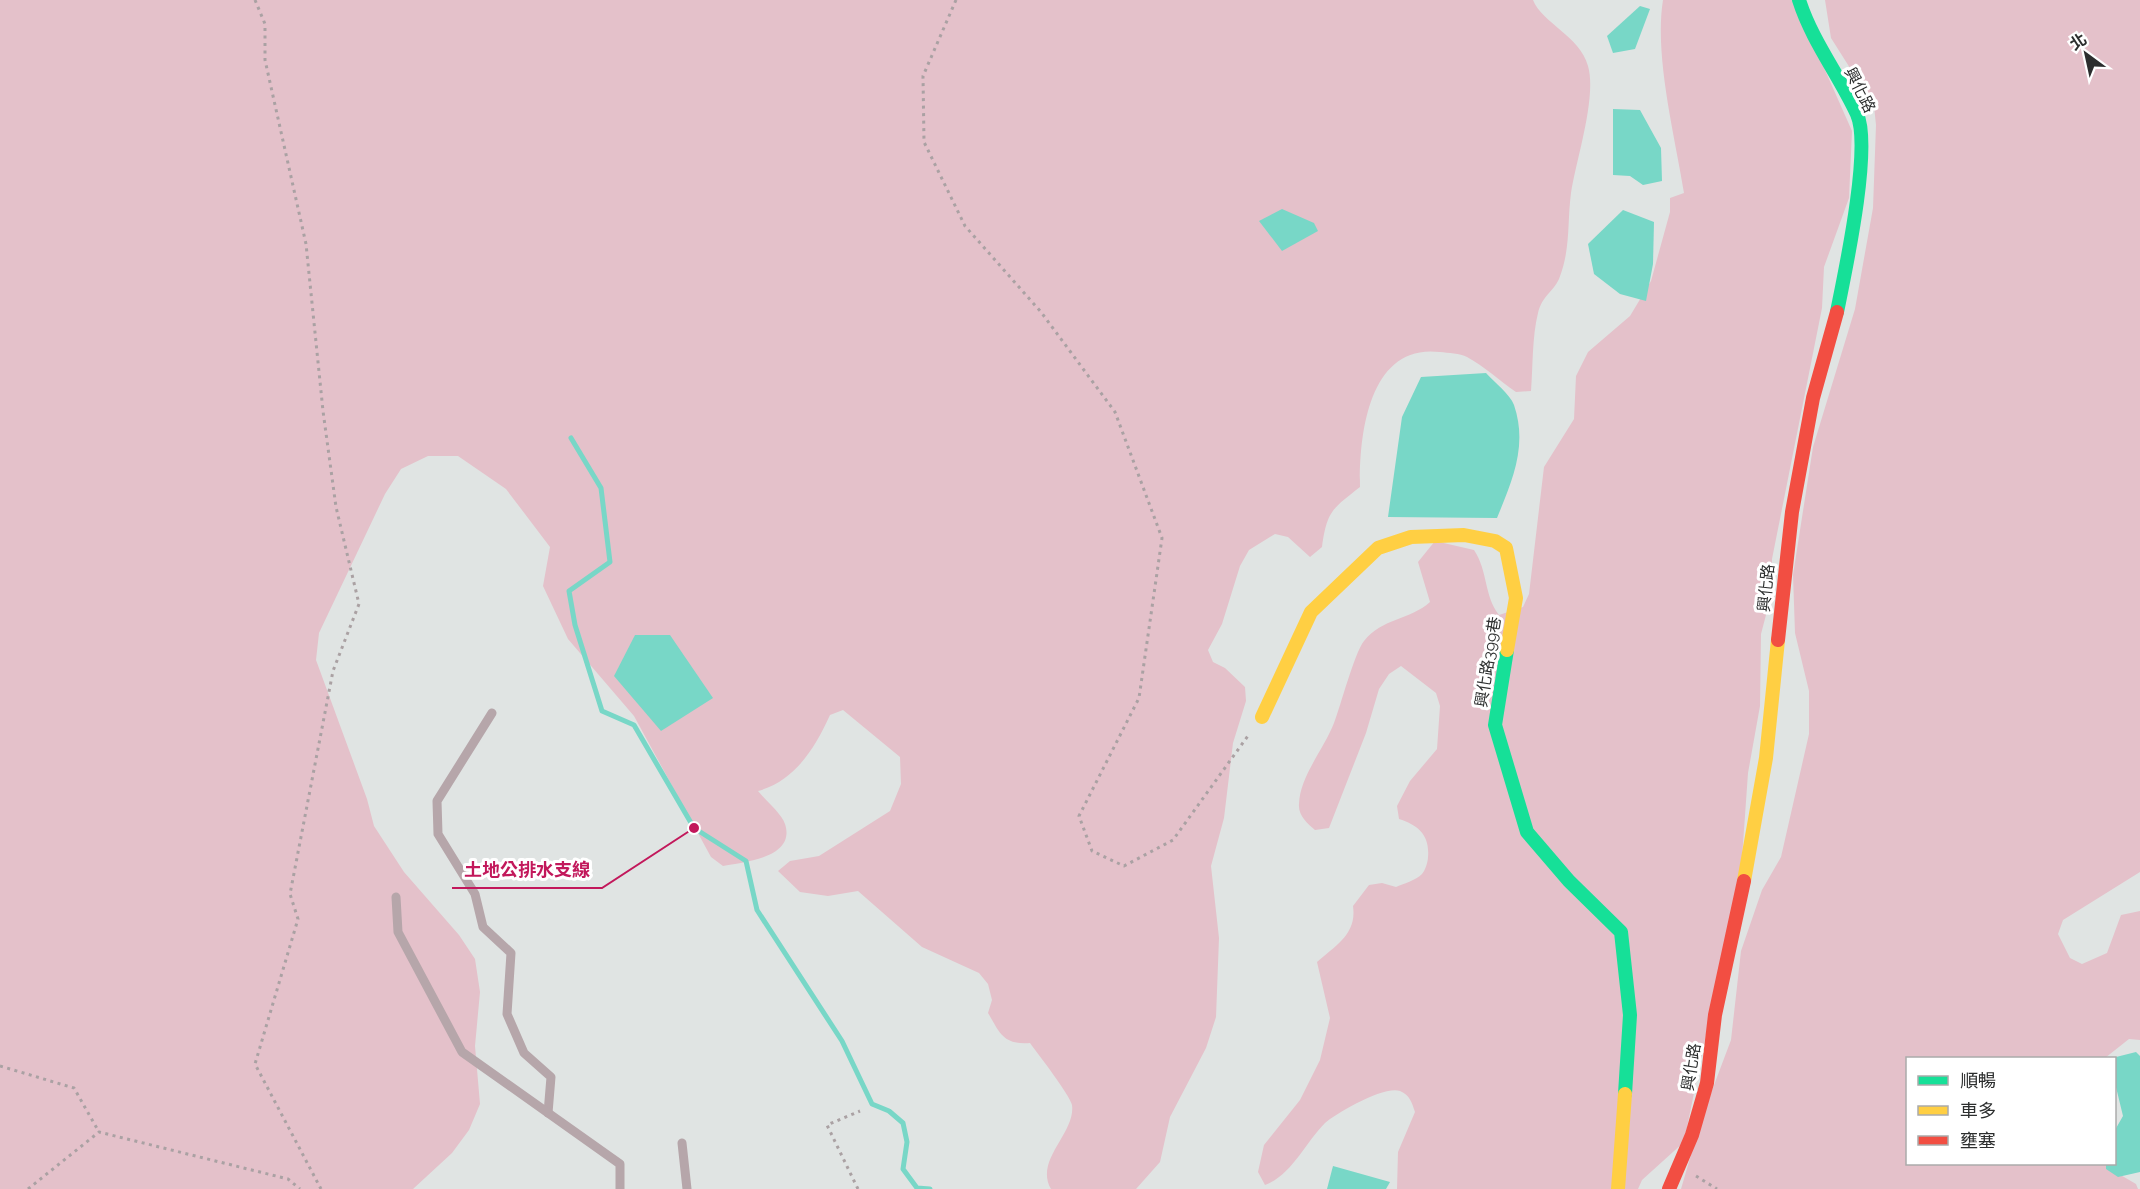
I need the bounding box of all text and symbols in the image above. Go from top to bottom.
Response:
north arrow [2056,24,2116,84]
text: 北 [2066,30,2090,54]
street label: 興化路 [1841,64,1879,116]
street label: 興化路 [1754,563,1778,613]
street label: 興化路399巷 [1471,615,1505,709]
callout: 土地公排水支線 [452,852,602,888]
text: 土地公排水支線 [464,859,590,880]
street label: 興化路 [1678,1042,1704,1092]
legend [1906,1057,2116,1165]
text: 順暢 [1960,1070,1996,1091]
text: 車多 [1960,1100,1996,1121]
text: 壅塞 [1960,1130,1996,1151]

